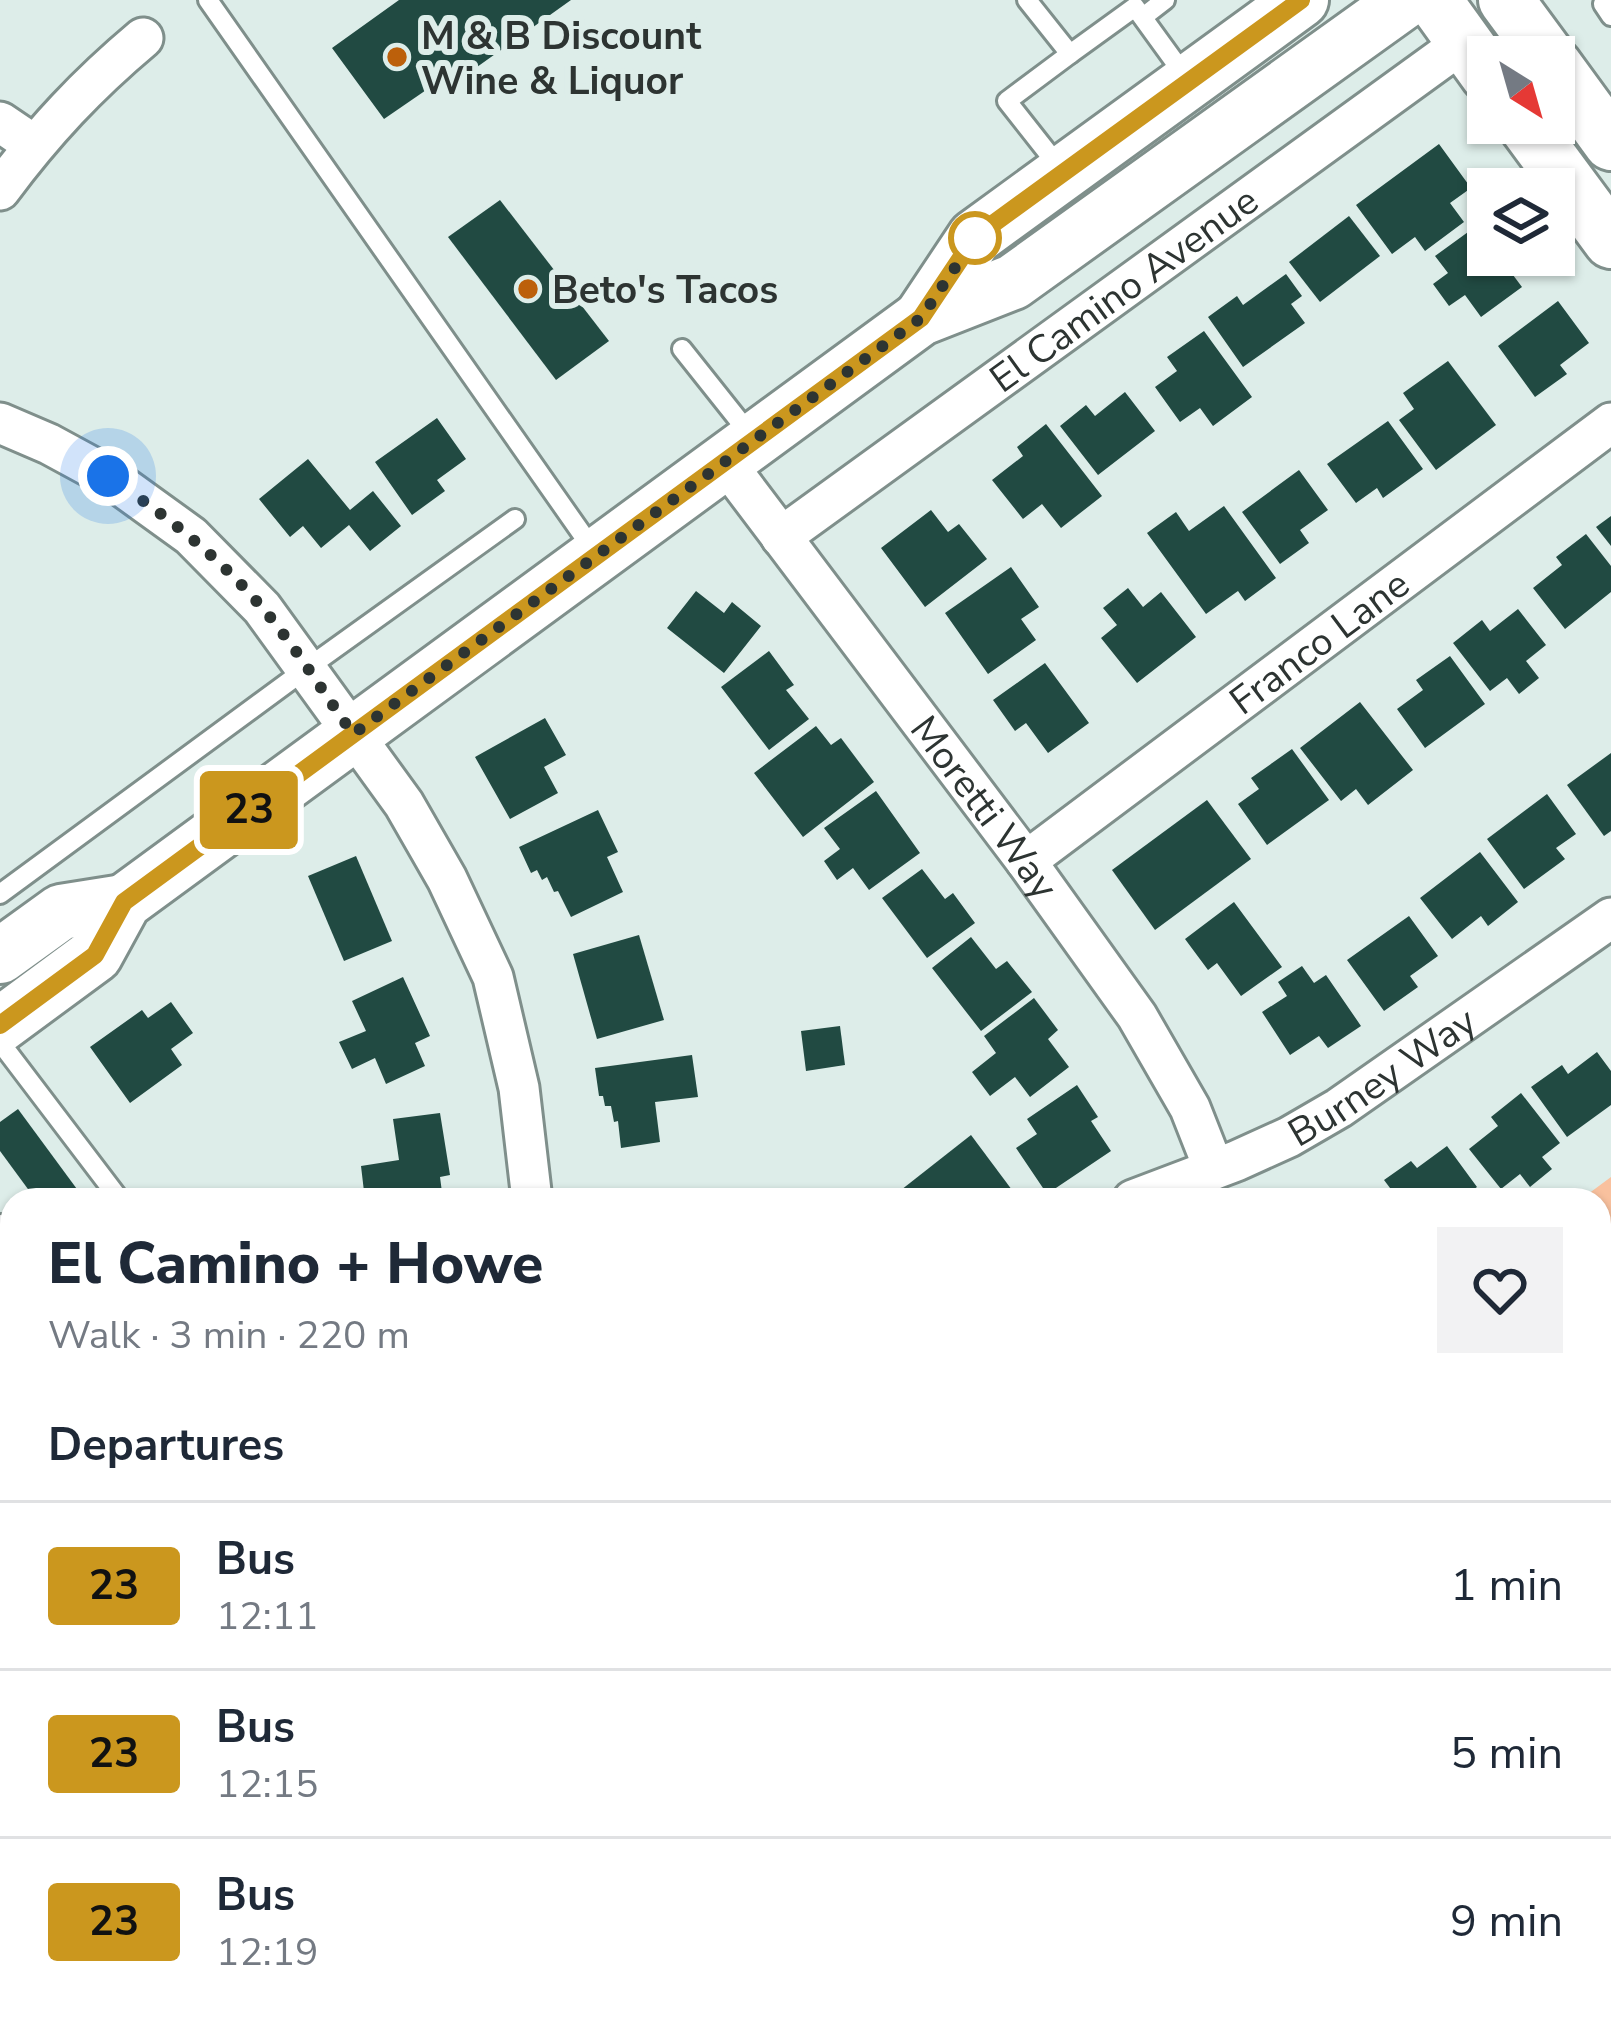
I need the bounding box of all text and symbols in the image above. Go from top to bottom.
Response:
place label: M & B Discount Wine & Liquor [421,10,702,108]
north arrow [1467,36,1575,144]
map controls [1467,36,1575,276]
marker: M & B Discount Wine & Liquor [384,44,410,70]
button: layers [1467,168,1575,276]
street label: El Camino Avenue [979,175,1269,405]
unlabelled marker [950,213,1000,263]
place label: Beto's Tacos [552,264,778,317]
marker: Beto's Tacos [515,276,541,302]
your location [78,446,138,506]
street label: Franco Lane [1219,558,1421,728]
street label: Moretti Way [898,705,1070,910]
line badge: 23 [195,771,303,849]
text: 23 [224,781,274,838]
street label: Burney Way [1279,995,1487,1160]
text: El Camino + Howe [48,1225,543,1303]
button: heart [1437,1227,1563,1353]
text: Walk · 3 min · 220 m [48,1309,410,1362]
text: Departures [48,1415,284,1476]
text: Bus [216,1529,295,1590]
text: 1 min [1450,1555,1563,1616]
text: 23 [89,1557,139,1614]
text: 12:11 [216,1590,319,1643]
text: Bus [216,1697,295,1758]
text: 5 min [1450,1723,1563,1784]
text: 23 [89,1725,139,1782]
text: 12:15 [216,1758,319,1811]
text: Bus [216,1865,295,1926]
text: 9 min [1450,1891,1563,1952]
text: 23 [89,1893,139,1950]
text: 12:19 [216,1926,319,1979]

